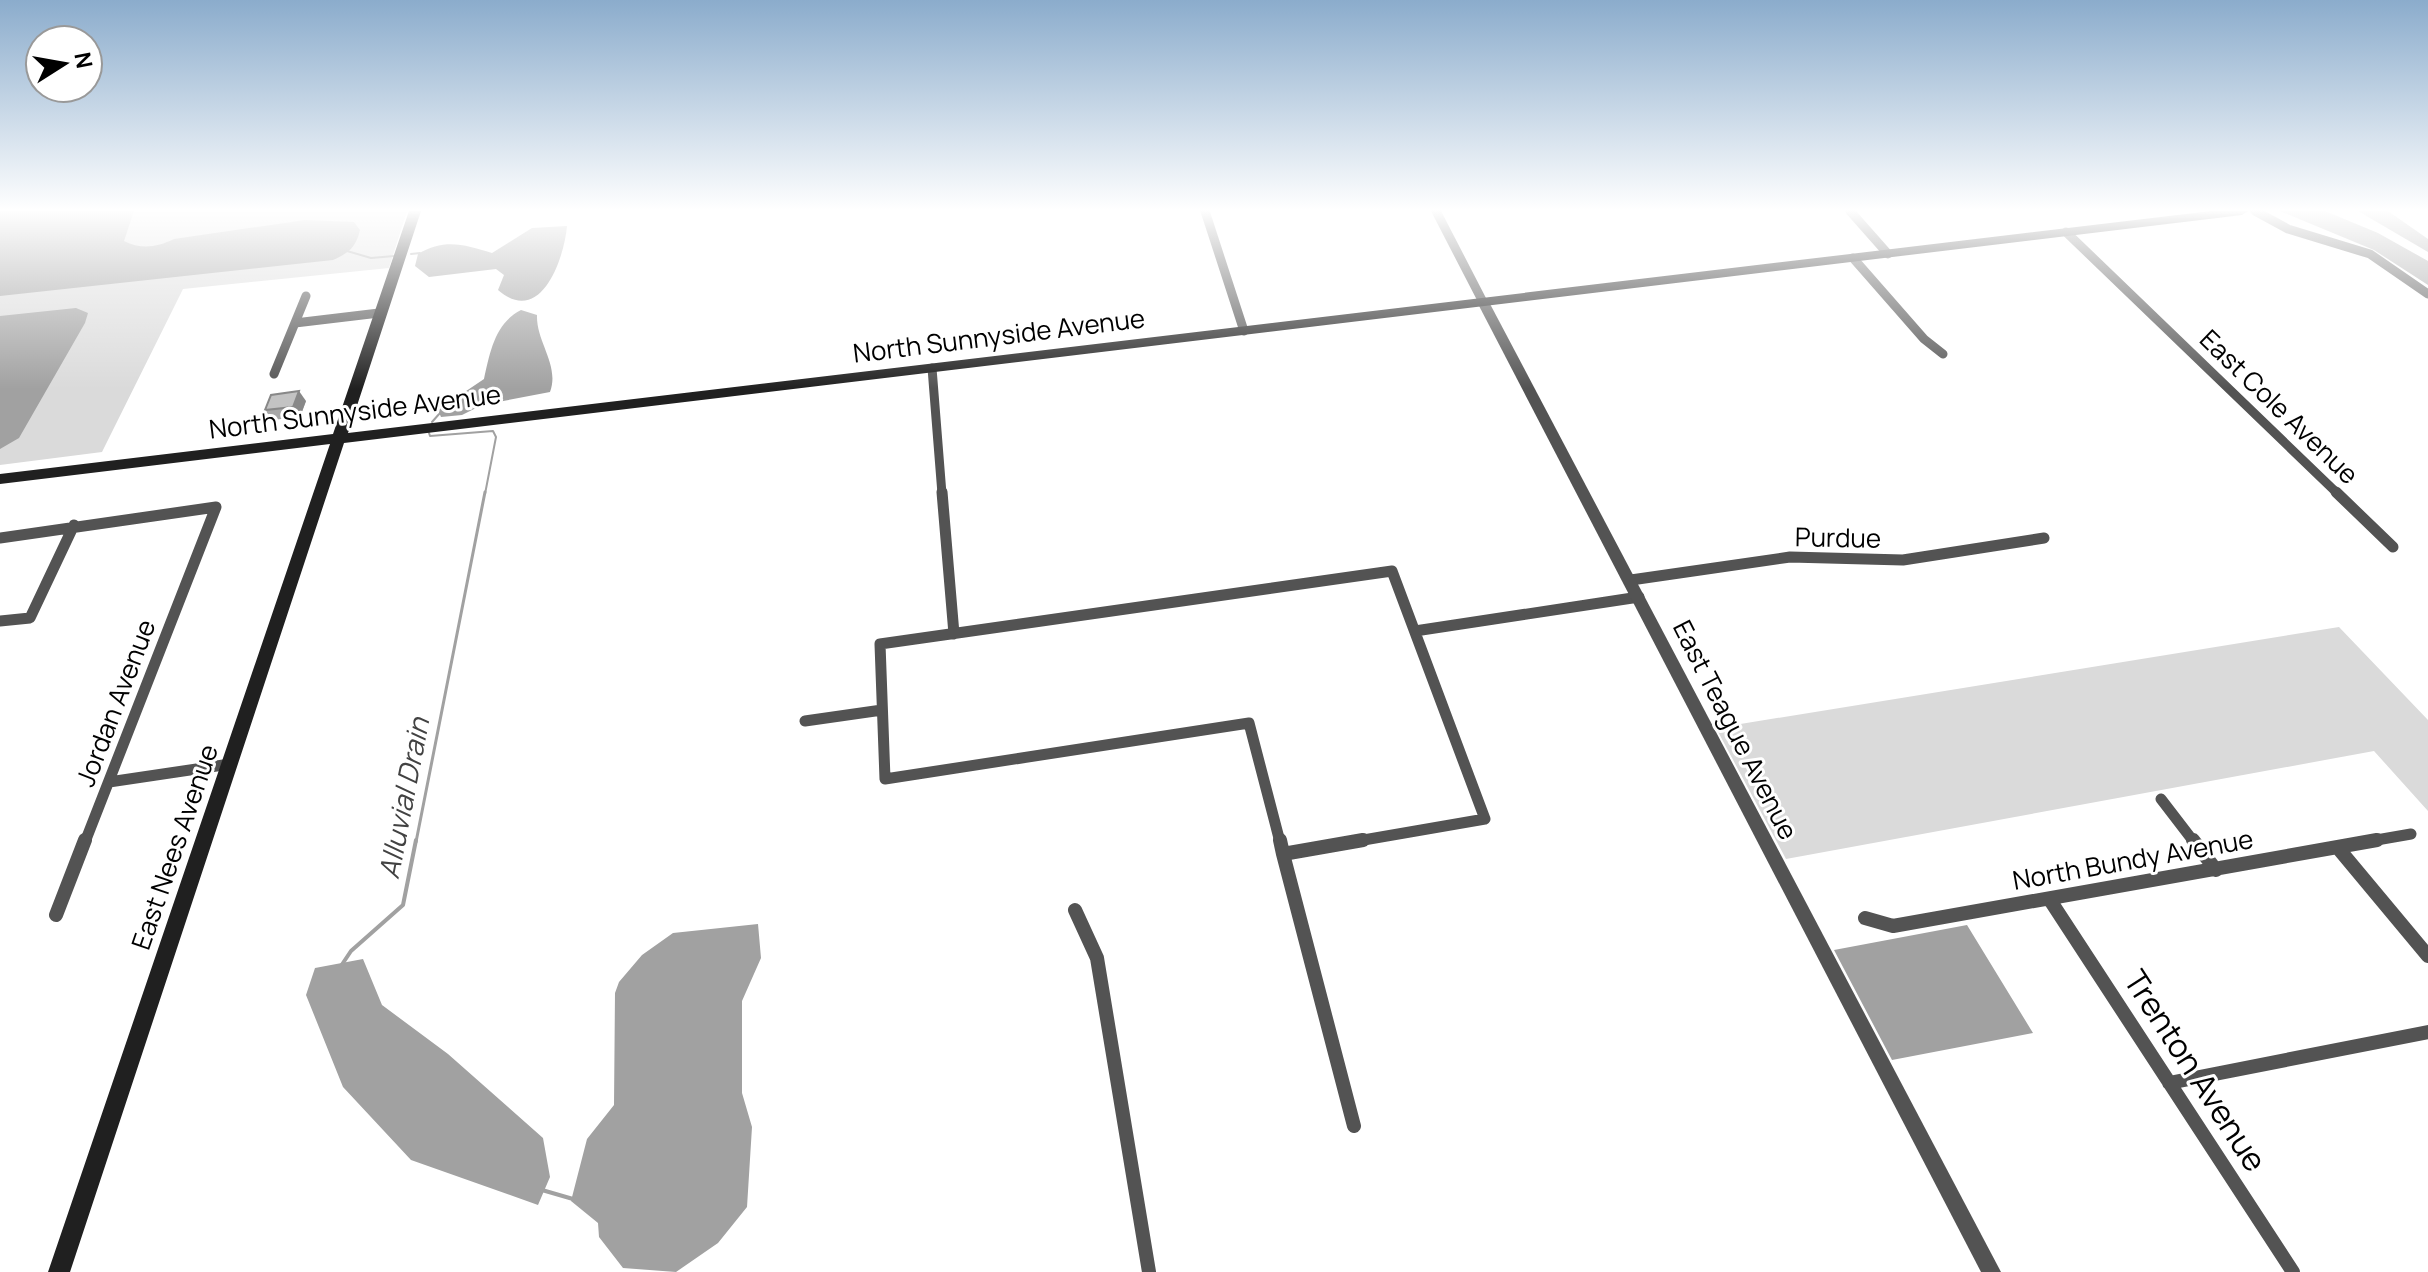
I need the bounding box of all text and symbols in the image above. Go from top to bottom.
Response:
north arrow [24,24,104,104]
text: N [67,50,100,71]
street label: North Sunnyside Avenue [851,299,1147,371]
street label: East Cole Avenue [2192,321,2367,491]
street label: North Sunnyside Avenue [207,375,503,447]
street label: Purdue [1795,518,1881,556]
street label: Jordan Avenue [67,614,163,791]
street label: East Teague Avenue [1665,614,1807,845]
water label: Alluvial Drain [369,713,437,881]
street label: East Nees Avenue [122,739,226,954]
street label: North Bundy Avenue [2010,820,2256,898]
street label: Trenton Avenue [2114,961,2277,1180]

